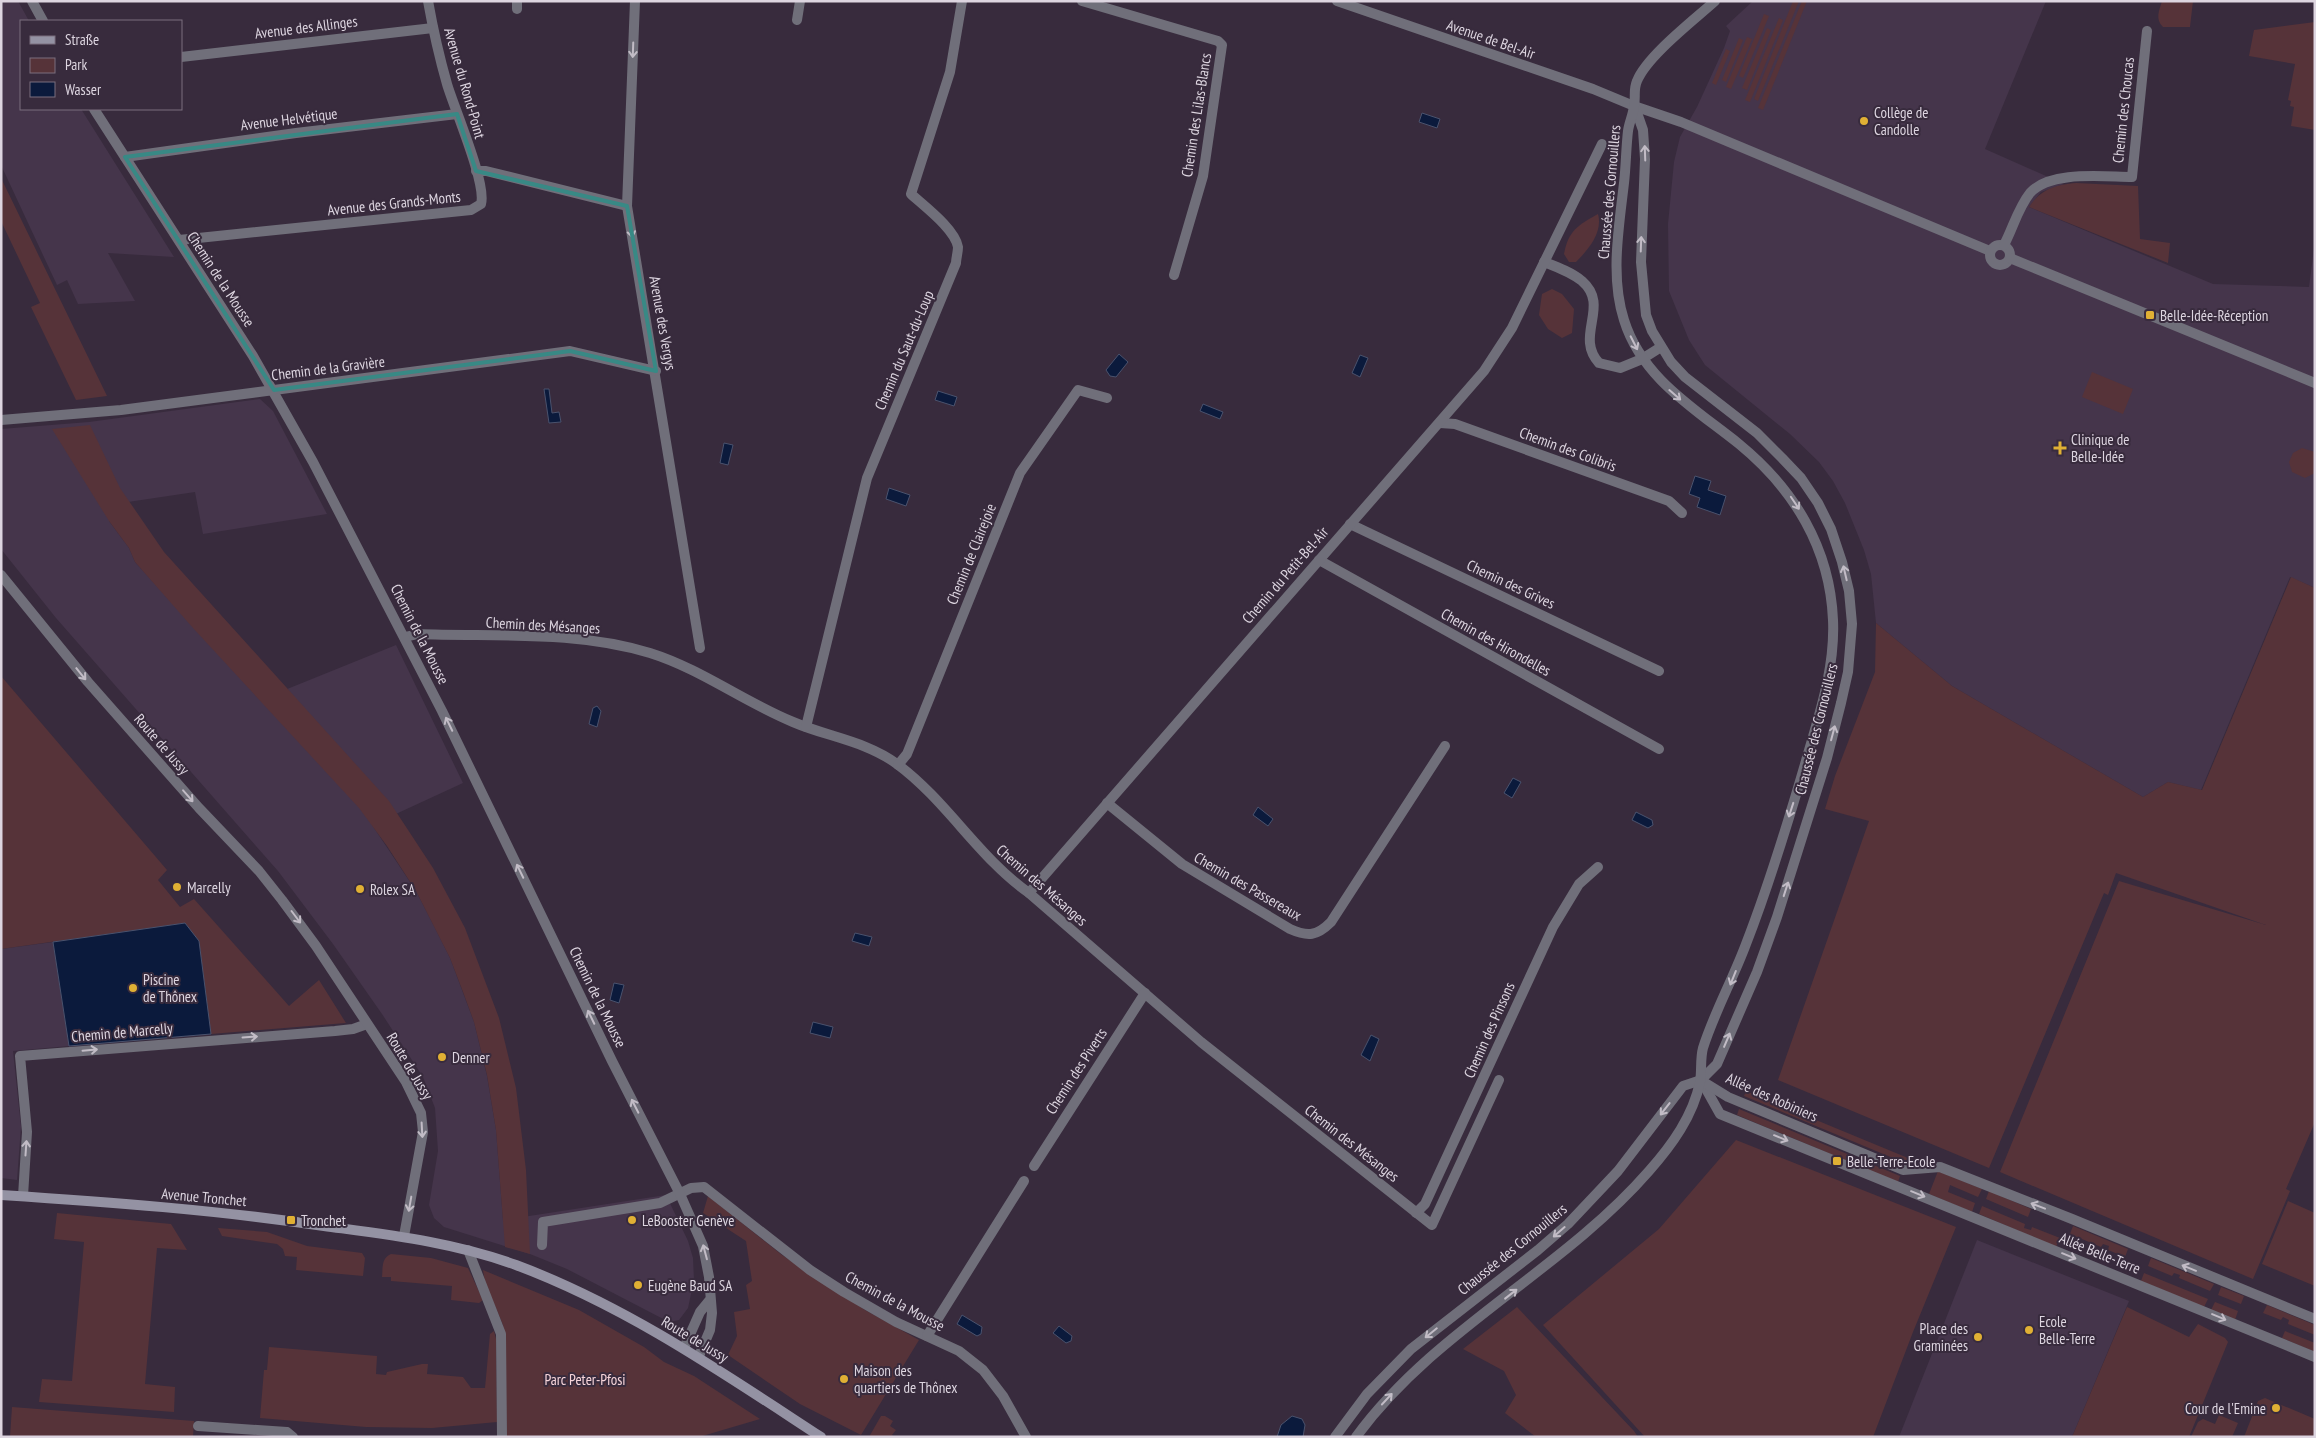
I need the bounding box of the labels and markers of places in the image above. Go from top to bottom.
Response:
place label: Collège de Candolle [1874,103,1929,139]
marker: Collège de Candolle [1858,115,1870,127]
place label: Belle-Idée-Réception [2160,306,2268,325]
marker: Belle-Idée-Réception [2144,309,2156,321]
place label: Clinique de Belle-Idée [2071,430,2130,466]
marker: Clinique de Belle-Idée [2053,441,2067,455]
place label: Marcelly [187,878,231,897]
place label: Rolex SA [370,880,416,899]
marker: Marcelly [171,881,183,893]
marker: Rolex SA [354,883,366,895]
place label: Piscine de Thônex [143,970,197,1006]
marker: Piscine de Thônex [127,982,139,994]
place label: Denner [452,1048,490,1067]
marker: Denner [436,1051,448,1063]
place label: Belle-Terre-Ecole [1847,1152,1935,1171]
marker: Belle-Terre-Ecole [1831,1155,1843,1167]
place label: Tronchet [301,1211,346,1230]
place label: LeBooster Genève [642,1211,734,1230]
marker: Tronchet [285,1214,297,1226]
marker: LeBooster Genève [626,1214,638,1226]
place label: Eugène Baud SA [648,1276,733,1295]
marker: Eugène Baud SA [632,1279,644,1291]
place label: Ecole Belle-Terre [2039,1312,2095,1348]
place label: Place des Graminées [1914,1319,1968,1355]
marker: Ecole Belle-Terre [2023,1324,2035,1336]
marker: Place des Graminées [1972,1331,1984,1343]
place label: Maison des quartiers de Thônex [854,1361,957,1397]
marker: Maison des quartiers de Thônex [838,1373,850,1385]
place label: Cour de l'Emine [2185,1399,2266,1418]
marker: Cour de l'Emine [2270,1402,2282,1414]

